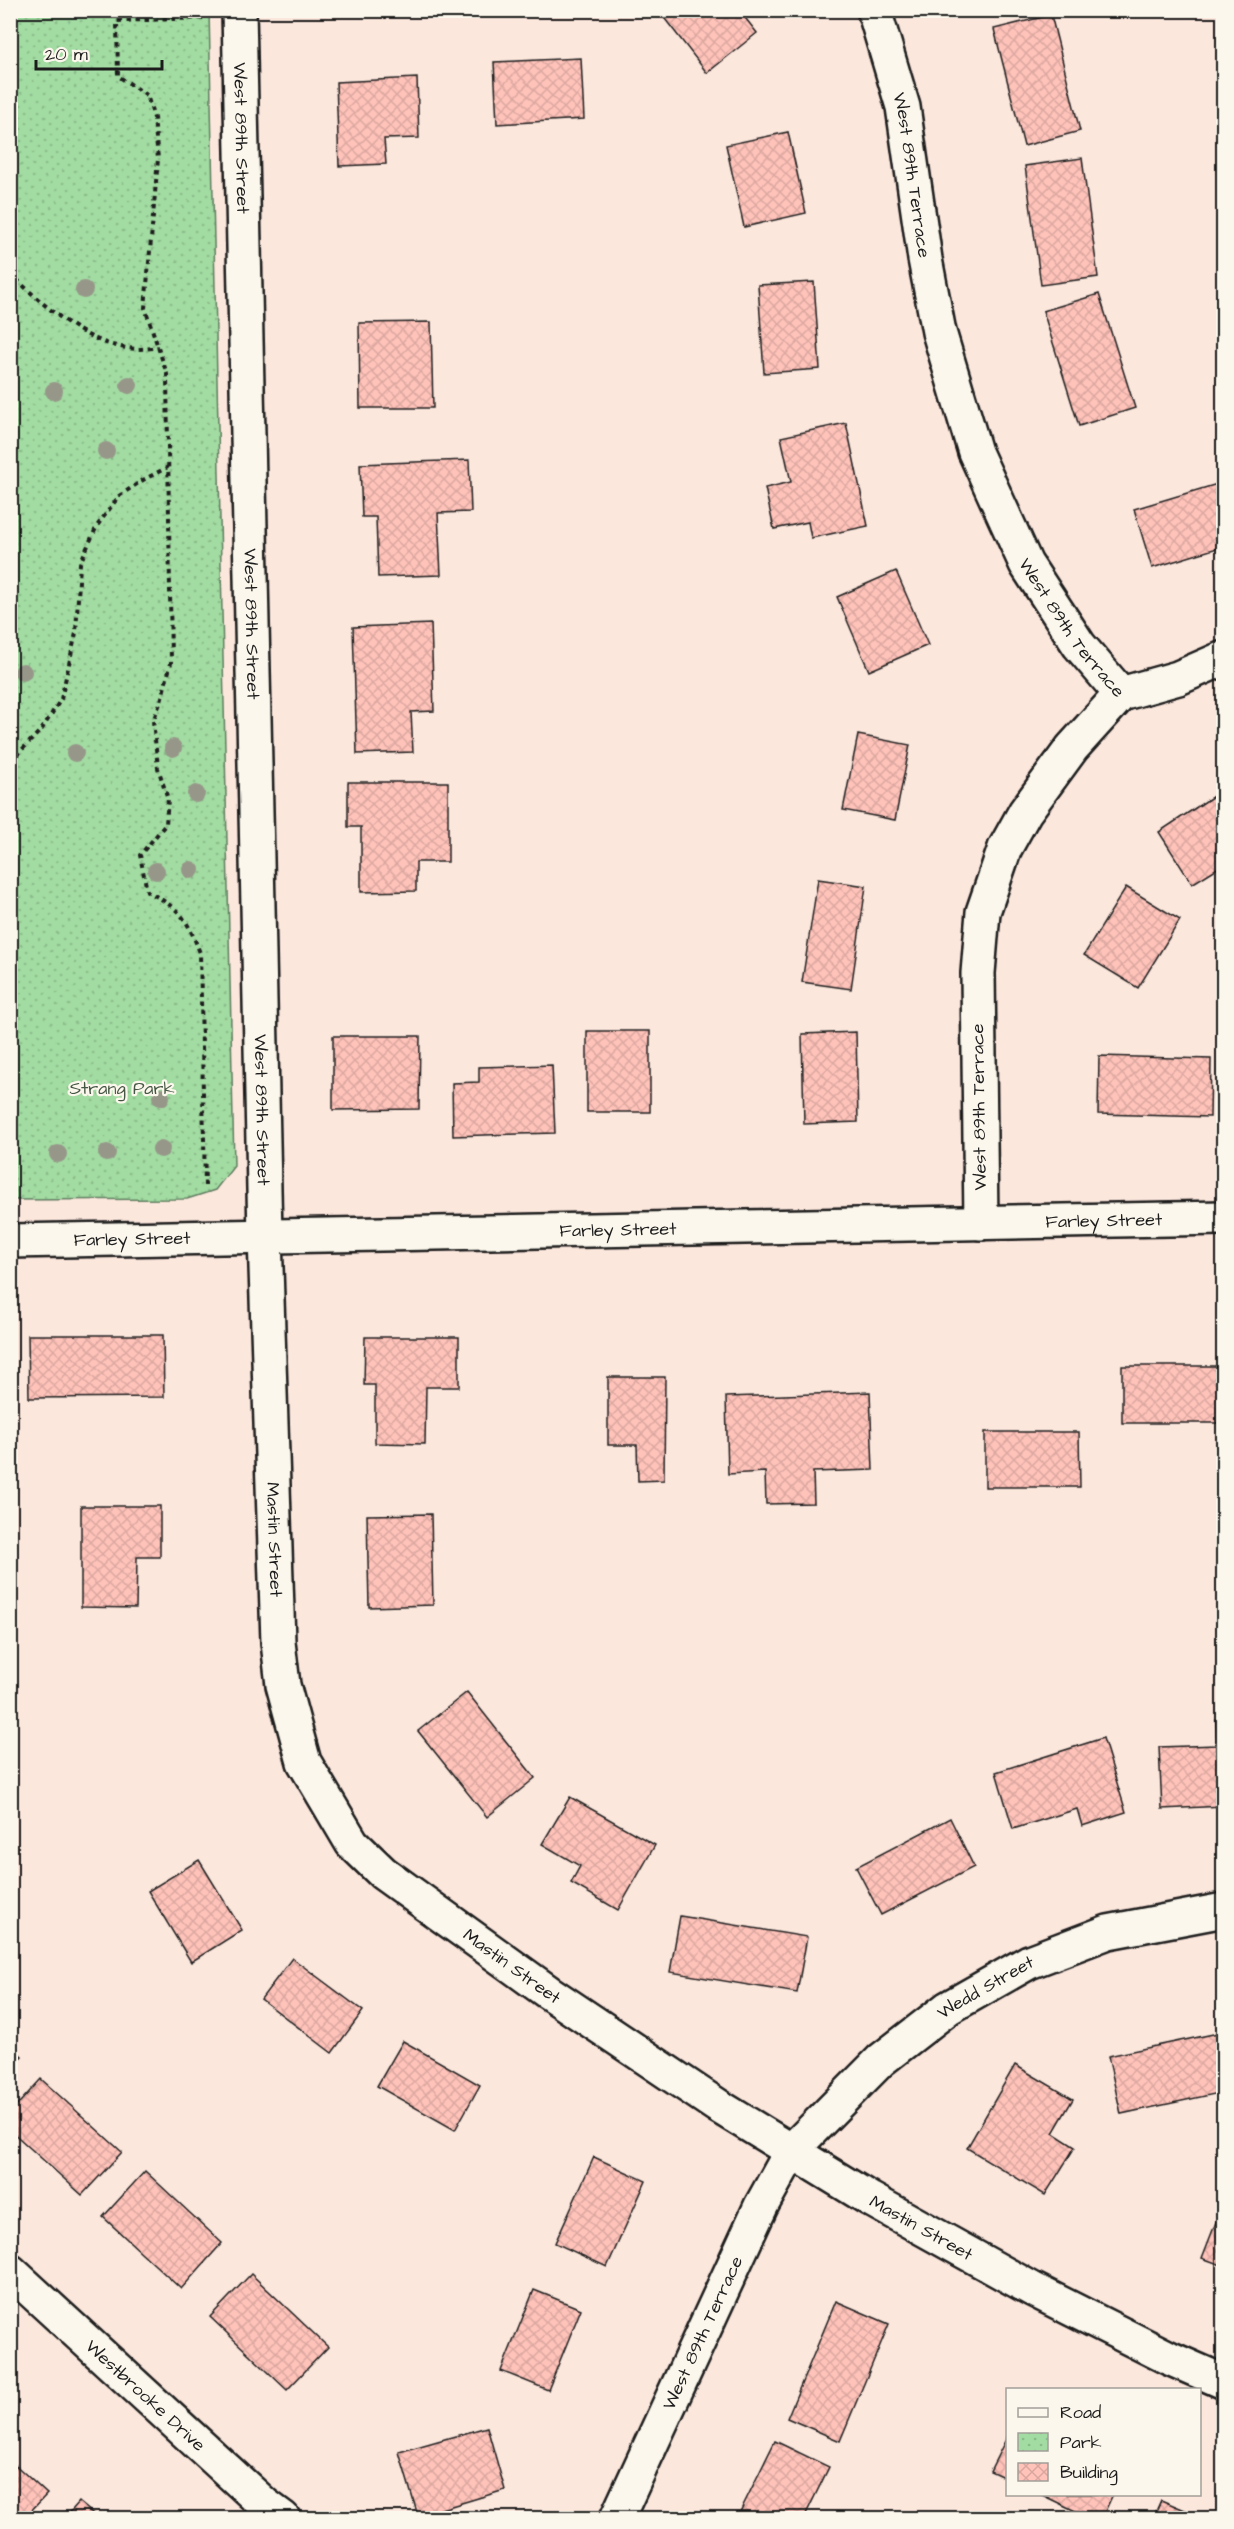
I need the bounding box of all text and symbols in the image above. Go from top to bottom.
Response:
scale bar [36,33,162,71]
text: 20 m [45,42,88,67]
street label: West 89th Street [228,62,256,215]
street label: West 89th Terrace [887,89,937,260]
street label: West 89th Street [238,548,266,700]
street label: West 89th Terrace [1013,553,1131,703]
street label: West 89th Terrace [965,1023,993,1191]
street label: West 89th Street [248,1034,276,1186]
park label: Strang Park [69,1076,175,1102]
street label: Farley Street [1045,1207,1163,1234]
street label: Farley Street [559,1216,677,1243]
street label: Farley Street [73,1225,191,1252]
street label: Mastin Street [260,1482,289,1598]
street label: Mastin Street [458,1922,566,2010]
street label: Wedd Street [932,1949,1038,2025]
street label: Mastin Street [865,2189,978,2267]
street label: West 89th Terrace [656,2252,749,2414]
street label: Westbrooke Drive [80,2334,211,2457]
legend [1006,2388,1201,2496]
text: Road [1060,2400,1101,2425]
text: Park [1060,2430,1102,2455]
text: Building [1060,2460,1118,2486]

